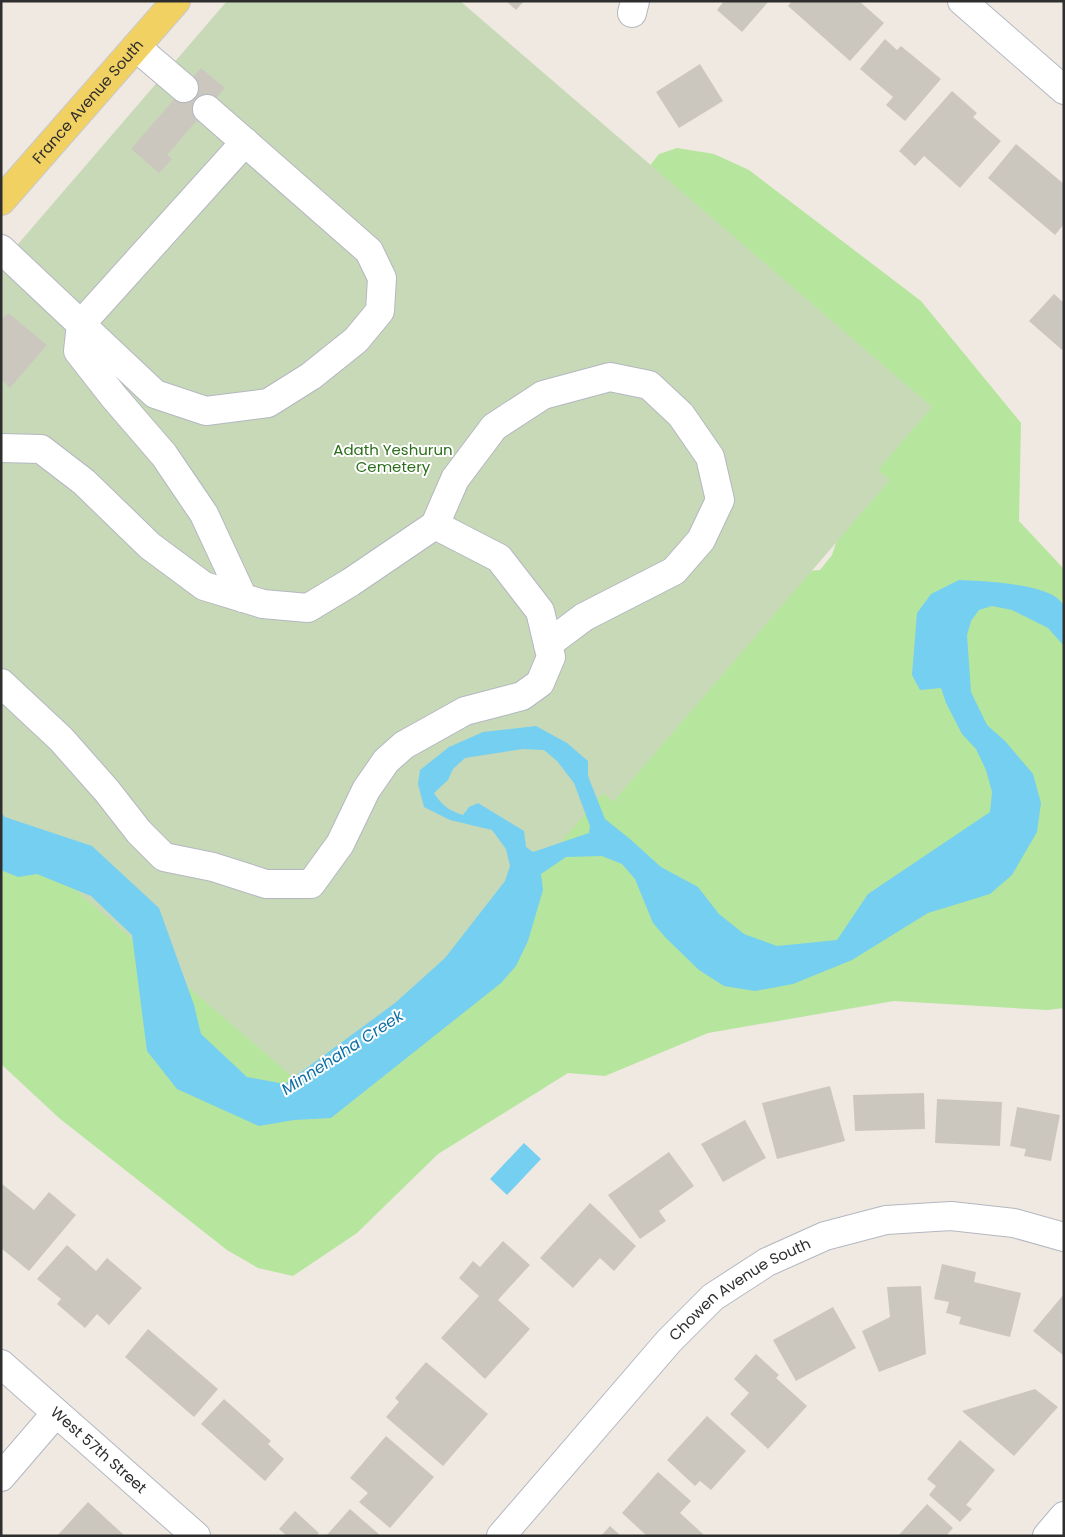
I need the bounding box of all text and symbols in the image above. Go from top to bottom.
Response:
street label: France Avenue South [27,35,148,168]
park label: Adath Yeshurun Cemetery [333,439,453,477]
water label: Minnehaha Creek [277,1004,408,1101]
street label: Chowen Avenue South [664,1233,814,1345]
street label: West 57th Street [46,1401,152,1498]

